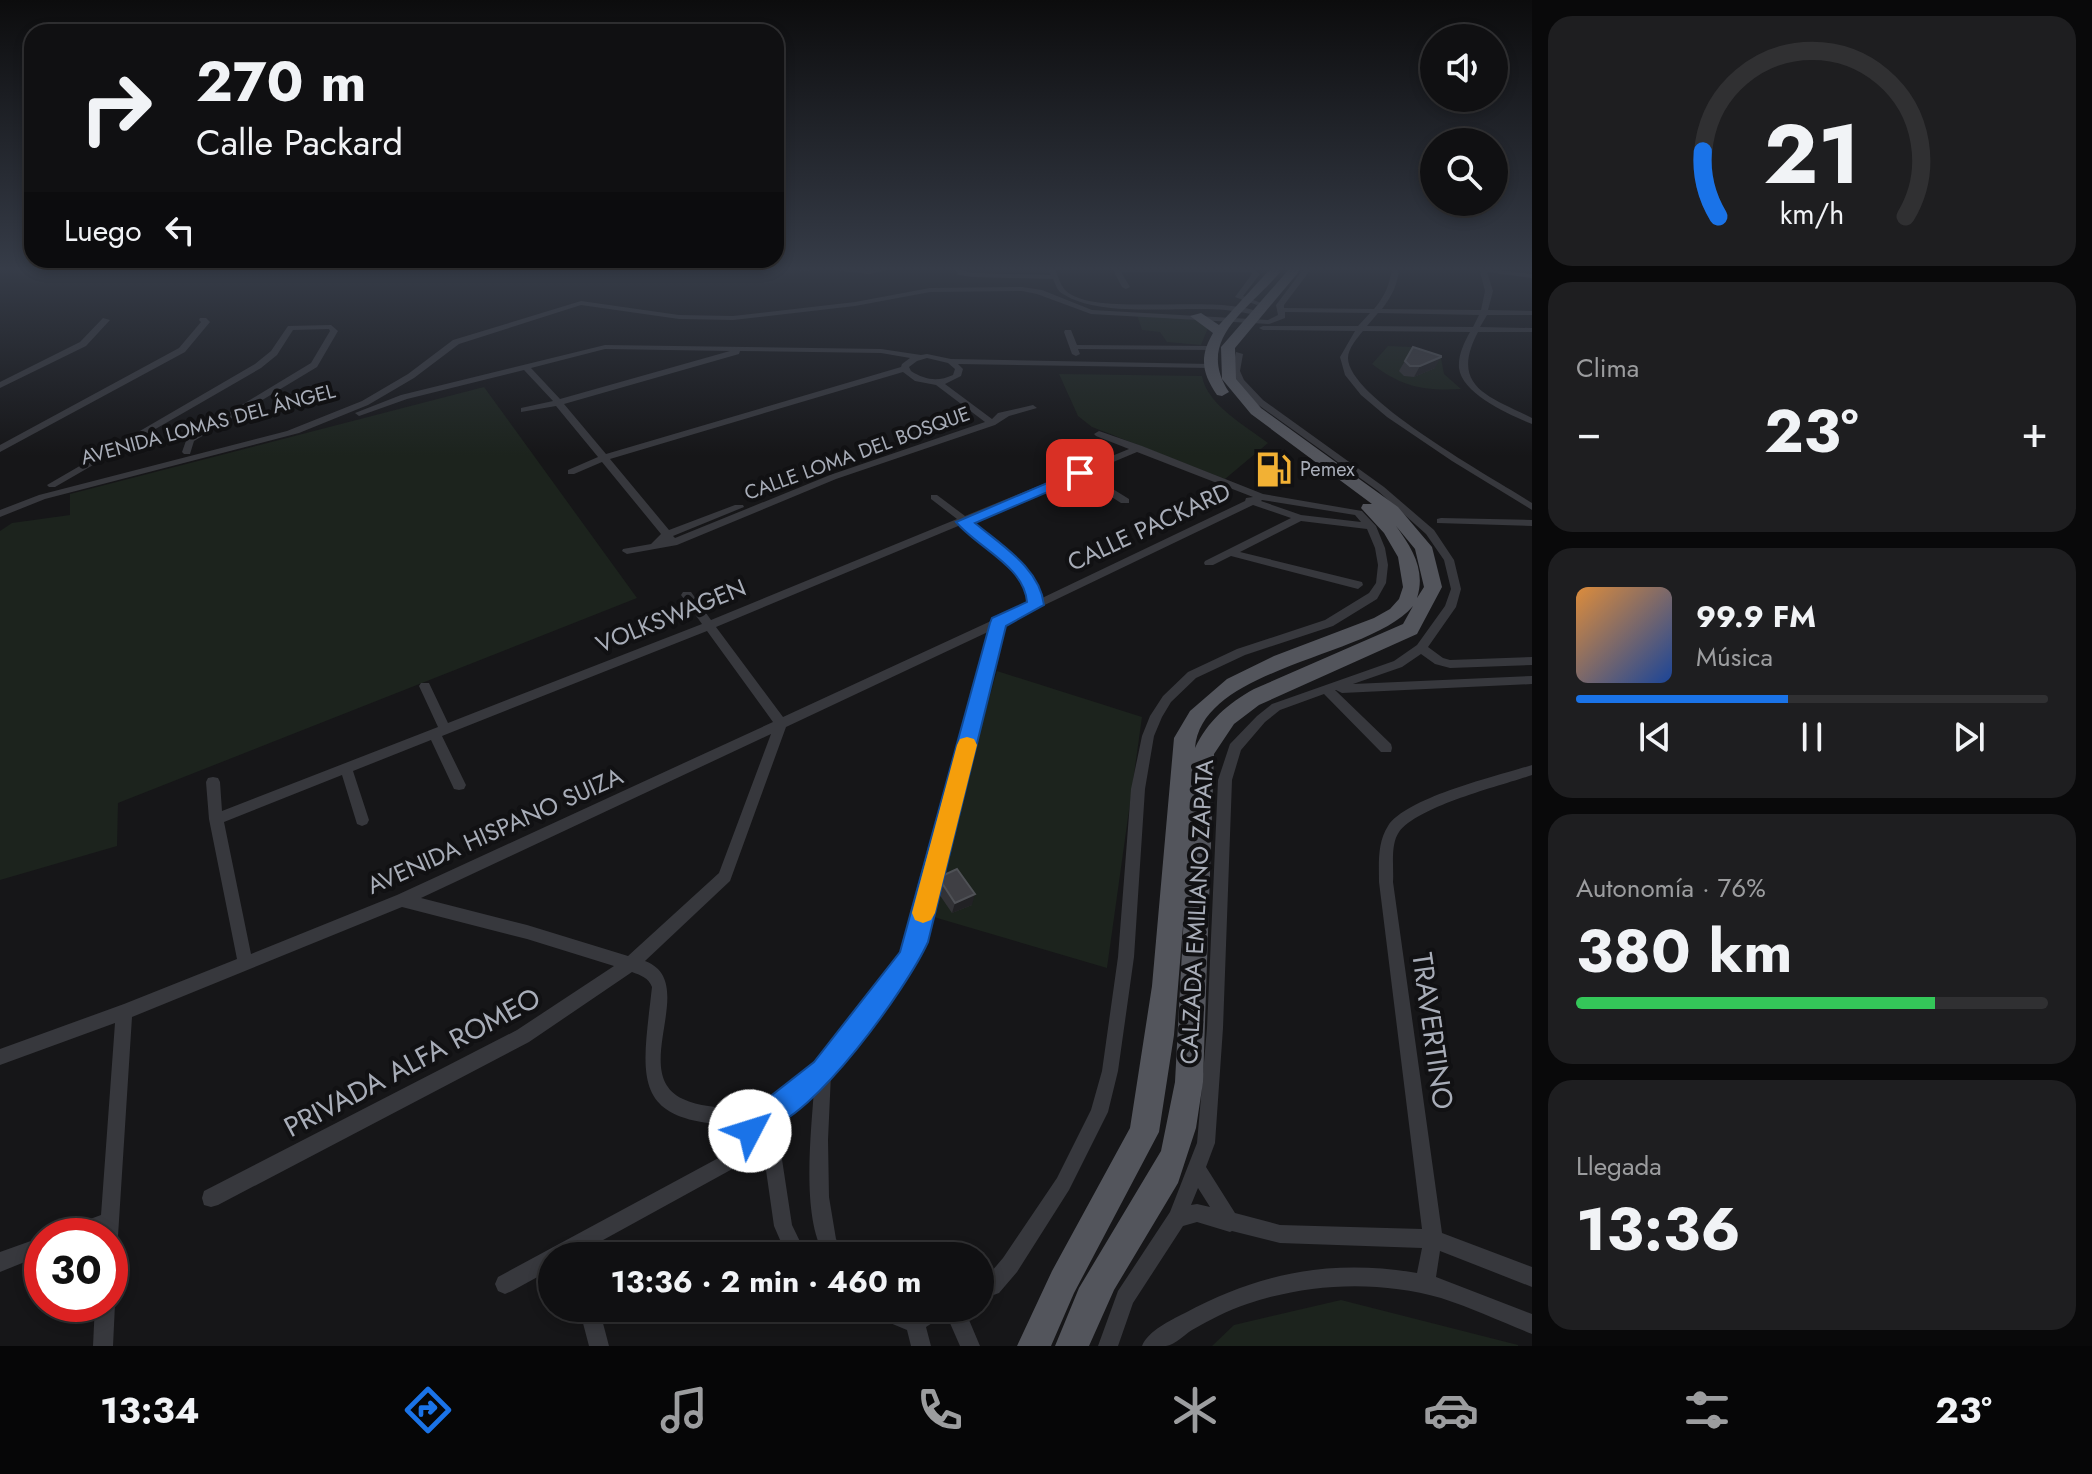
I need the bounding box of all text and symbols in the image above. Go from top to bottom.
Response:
map controls [1420,24,1508,216]
button: sound [1420,24,1508,112]
text: 270 m [196,41,366,122]
icon: right [64,56,168,160]
text: 21 [1764,94,1860,214]
text: Calle Packard [196,116,403,168]
button: search [1420,128,1508,216]
text: km/h [1780,193,1844,235]
icon: left [158,208,202,252]
text: Luego [64,209,142,252]
text: Clima [1576,349,1639,387]
street label: AVENIDA LOMAS DEL ÁNGEL [78,377,339,472]
text: 23° [1764,388,1859,475]
street label: CALLE LOMA DEL BOSQUE [740,399,974,508]
text: − [1576,400,1602,464]
text: + [2021,400,2048,464]
pin [1046,439,1114,507]
fuel station icon: Pemex [1255,450,1293,488]
icon: arrive [1058,451,1102,495]
place label: Pemex [1300,455,1355,484]
street label: CALLE PACKARD [1062,473,1236,580]
street label: VOLKSWAGEN [591,570,751,662]
text: 99.9 FM [1696,595,1816,638]
text: Música [1696,638,1773,676]
icon: previous [1633,715,1677,759]
icon: pause [1790,715,1834,759]
icon: next [1947,715,1991,759]
street label: AVENIDA HISPANO SUIZA [361,758,629,903]
street label: CALZADA EMILIANO ZAPATA [1171,758,1222,1065]
text: Autonomía · 76% [1576,869,1766,907]
text: 380 km [1576,908,1792,995]
street label: TRAVERTINO [1401,950,1464,1112]
street label: PRIVADA ALFA ROMEO [277,977,548,1147]
position arrow [708,1089,792,1173]
text: Llegada [1576,1147,1662,1185]
text: 13:36 [1576,1186,1741,1273]
speed limit sign: 30 [24,1218,128,1322]
text: 13:36 · 2 min · 460 m [611,1260,921,1303]
icon: directions [400,1382,456,1438]
icon: music [656,1382,712,1438]
icon: phone [912,1382,968,1438]
icon: climate [1167,1382,1223,1438]
icon: car [1423,1382,1479,1438]
icon: filters [1679,1382,1735,1438]
text: 13:34 [100,1384,200,1436]
text: 23° [1935,1384,1992,1436]

